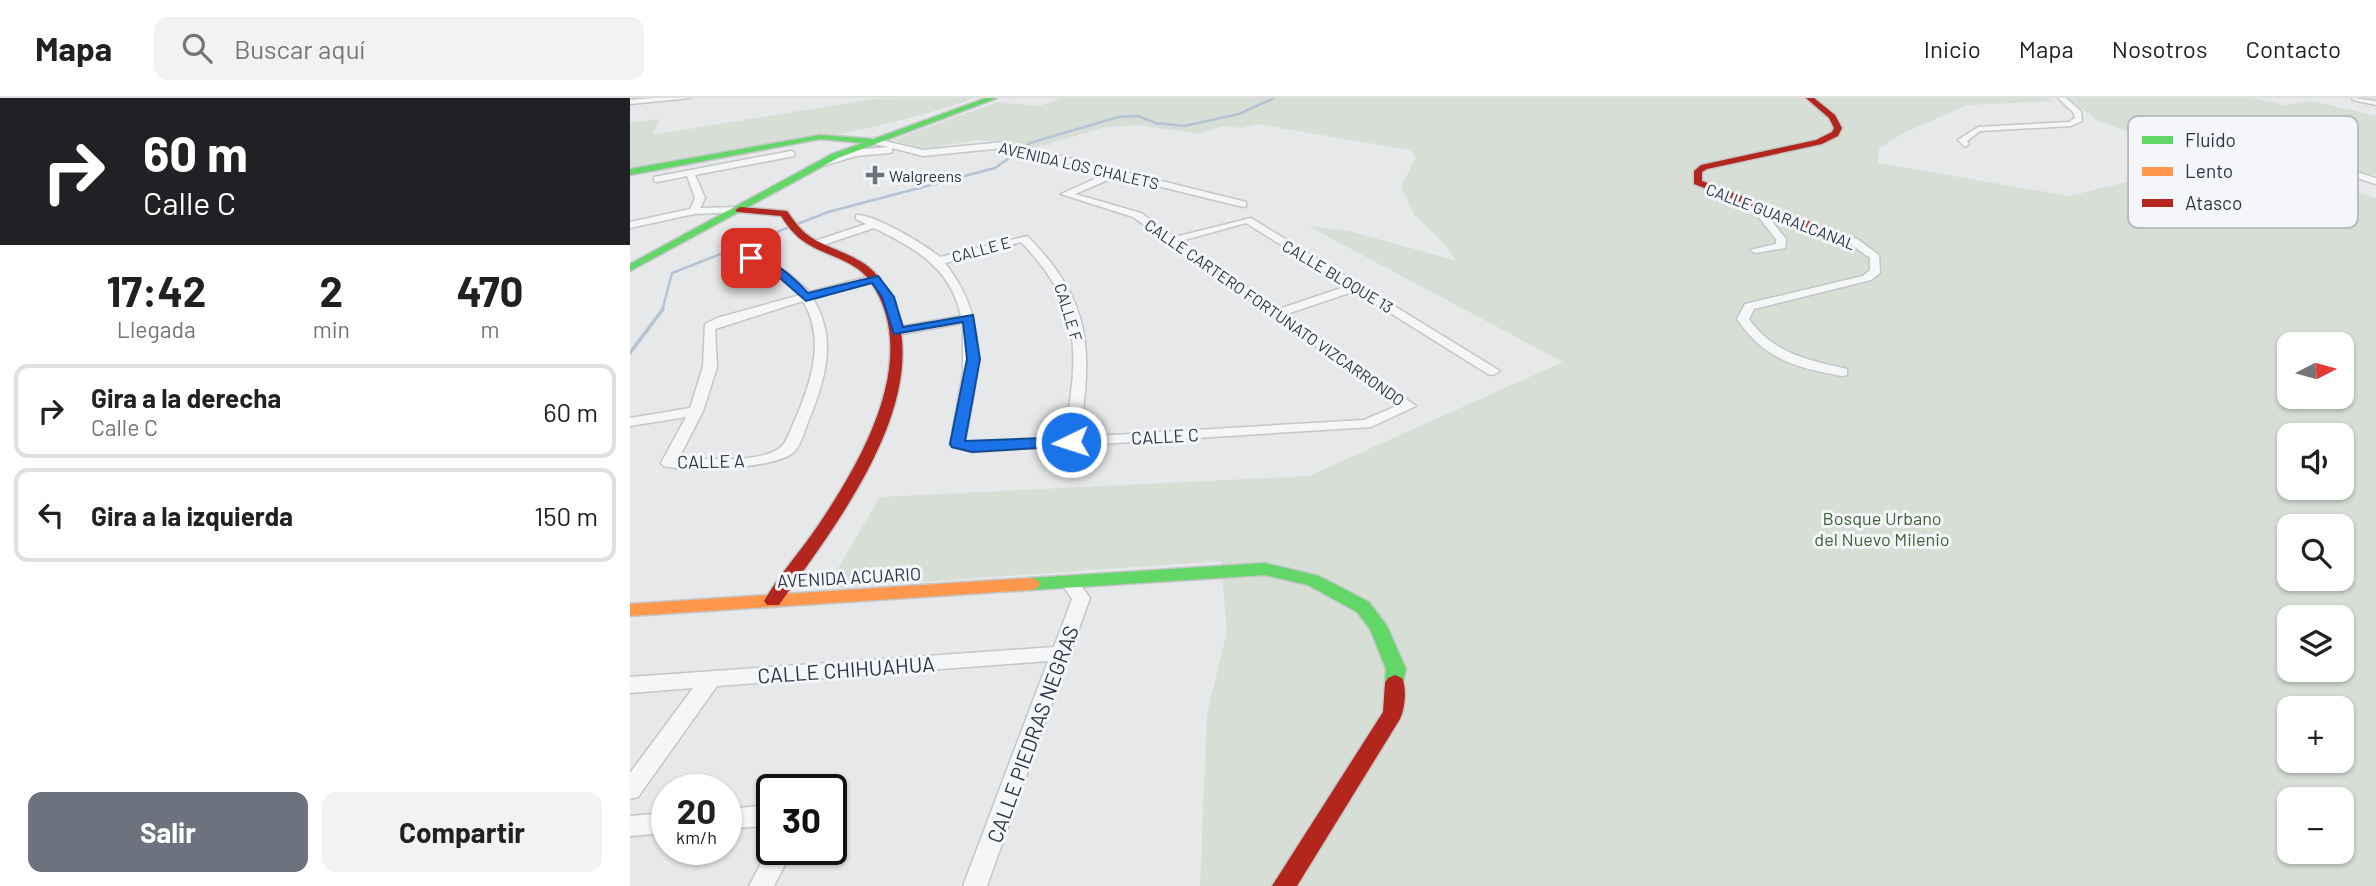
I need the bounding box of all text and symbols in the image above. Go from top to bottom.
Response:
search box [154,17,644,80]
text: Mapa [35,28,112,68]
icon: search [178,29,216,67]
text: Buscar aquí [234,33,365,64]
text: Inicio [1924,34,1981,63]
text: Mapa [2019,34,2074,63]
text: Nosotros [2112,34,2208,63]
text: Contacto [2246,34,2341,63]
legend [2128,116,2358,228]
text: 60 m [143,123,248,182]
icon: right [28,126,119,217]
text: Fluido [2185,128,2236,151]
street label: AVENIDA LOS CHALETS [997,137,1161,193]
text: Lento [2185,159,2233,182]
place label: Walgreens [889,166,962,185]
marker: Walgreens [867,167,883,183]
street label: CALLE GUARALCANAL [1704,179,1858,253]
text: Calle C [143,183,236,221]
text: Atasco [2185,191,2242,214]
street label: CALLE CARTERO FORTUNATO VIZCARRONDO [1142,215,1408,409]
pin [721,228,781,288]
street label: CALLE E [949,232,1013,266]
street label: CALLE BLOQUE 13 [1279,235,1397,317]
icon: arrive [732,239,770,277]
text: 17:42 [106,265,206,315]
text: 2 [320,265,343,315]
text: 470 [456,265,524,315]
street label: CALLE F [1051,281,1087,343]
text: Llegada [117,315,196,343]
text: min [313,315,350,343]
text: m [480,315,499,343]
north arrow [2277,332,2354,410]
map controls [2277,332,2354,864]
text: Gira a la derecha [91,382,281,413]
icon: right [32,392,70,430]
text: 60 m [543,396,598,427]
position arrow [1034,405,1108,479]
text: Calle C [91,413,158,441]
street label: CALLE C [1131,423,1199,449]
button: sound [2277,423,2354,500]
street label: CALLE A [677,449,745,473]
icon: left [32,496,70,534]
text: Gira a la izquierda [91,500,293,531]
text: 150 m [534,500,598,531]
park label: Bosque Urbano del Nuevo Milenio [1814,507,1950,550]
button: search [2277,514,2354,591]
street label: AVENIDA ACUARIO [776,562,922,592]
button: layers [2277,605,2354,682]
street label: CALLE PIEDRAS NEGRAS [981,622,1083,846]
street label: CALLE CHIHUAHUA [756,650,936,688]
button: + [2277,696,2354,773]
speed limit sign: 30 [756,774,847,865]
button: − [2277,787,2354,864]
text: 20 [677,789,716,831]
button: Salir [28,792,308,872]
button: Compartir [322,792,602,872]
text: km/h [676,826,717,848]

